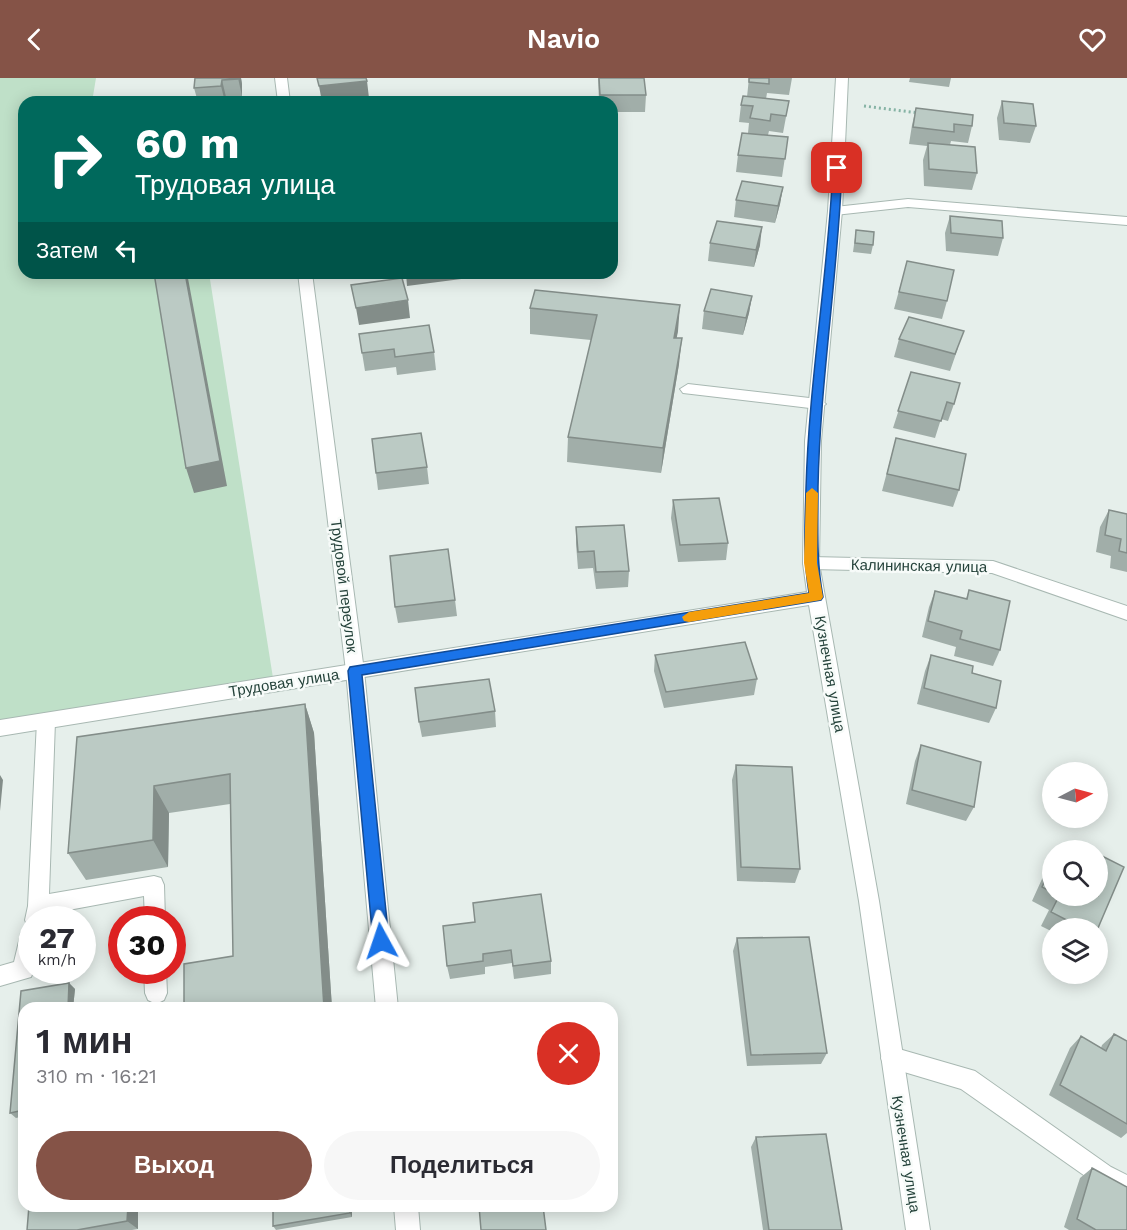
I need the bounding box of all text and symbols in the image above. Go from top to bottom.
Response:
icon: back [18,23,51,56]
text: Navio [527,23,600,55]
icon: heart [1076,23,1109,56]
text: 60 m [135,119,239,168]
icon: right [36,120,114,198]
pin [811,142,862,193]
icon: arrive [820,151,853,184]
text: Трудовая улица [135,169,335,201]
icon: left [110,234,143,267]
text: Затем [36,238,98,263]
street label: Трудовой переулок [327,518,361,654]
street label: Калининская улица [851,556,988,576]
street label: Кузнечная улица [811,614,849,734]
street label: Трудовая улица [228,665,341,701]
north arrow [1042,762,1108,828]
map controls [1042,762,1108,984]
button: search [1042,840,1108,906]
speed limit sign: 30 [108,906,186,984]
position arrow [349,909,413,973]
button: layers [1042,918,1108,984]
text: 27 [39,920,75,955]
text: km/h [38,951,76,969]
text: 1 мин [36,1020,133,1062]
button: close [537,1022,600,1085]
text: 310 m · 16:21 [36,1064,157,1088]
street label: Кузнечная улица [888,1094,924,1214]
button: Выход [36,1131,312,1200]
button: Поделиться [324,1131,600,1200]

